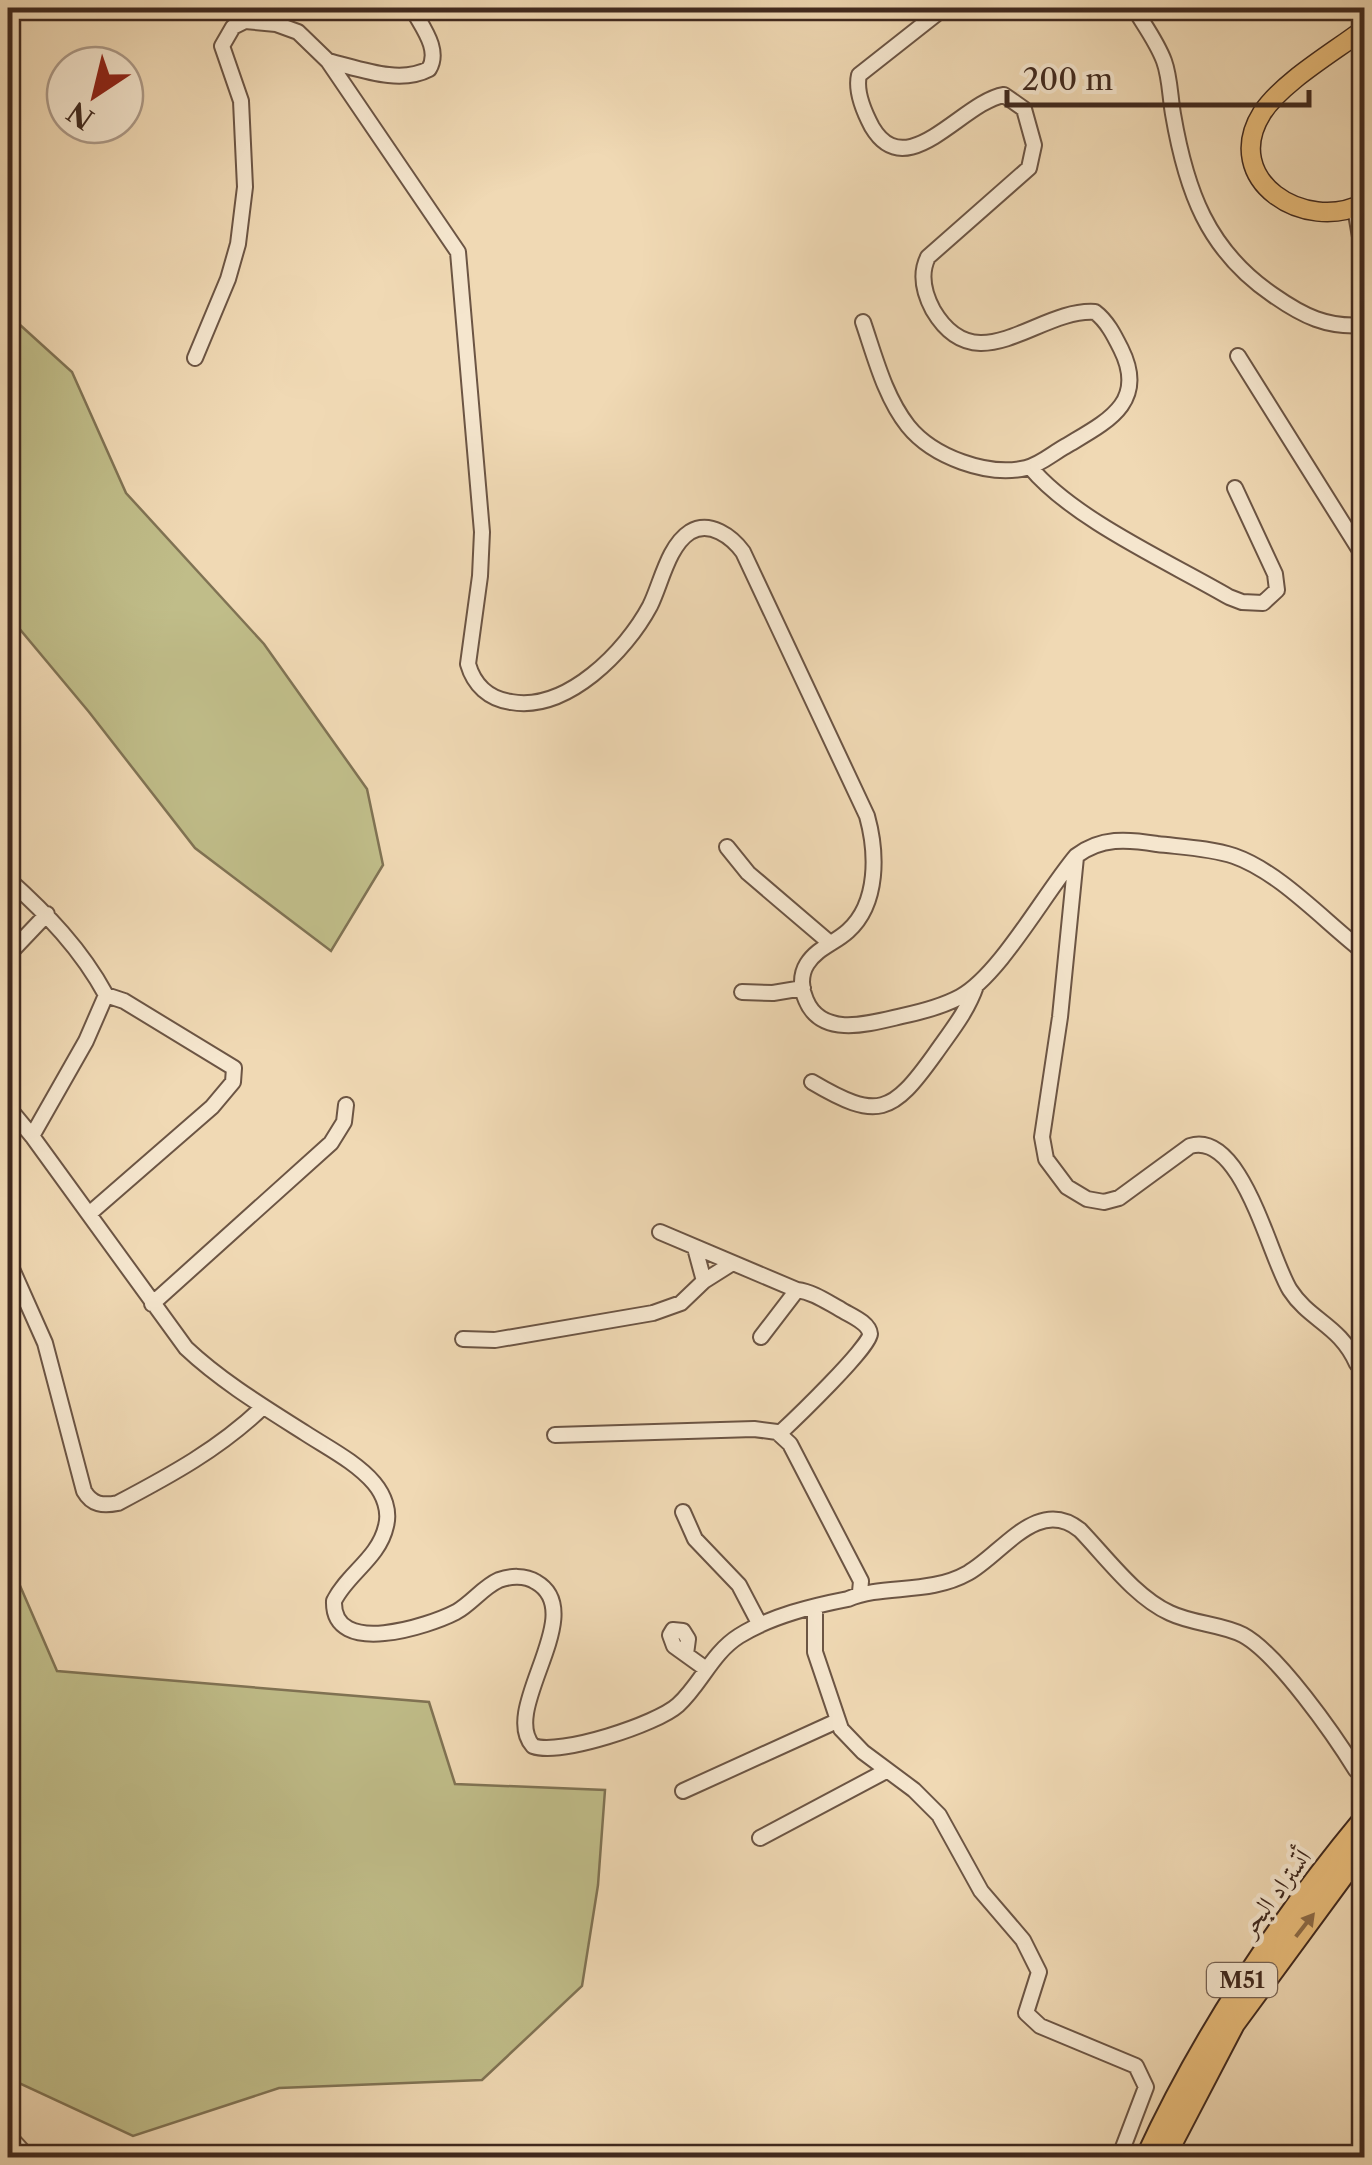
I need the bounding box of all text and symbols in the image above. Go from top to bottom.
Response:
north arrow [45,45,145,145]
scale bar [1007,45,1310,107]
text: 200 m [1022,61,1113,98]
text: N [61,95,100,136]
street label: أتستراد البحر [1229,1842,1319,1945]
one-way arrow [1294,1912,1314,1938]
road number: M51 [1207,1963,1277,1997]

